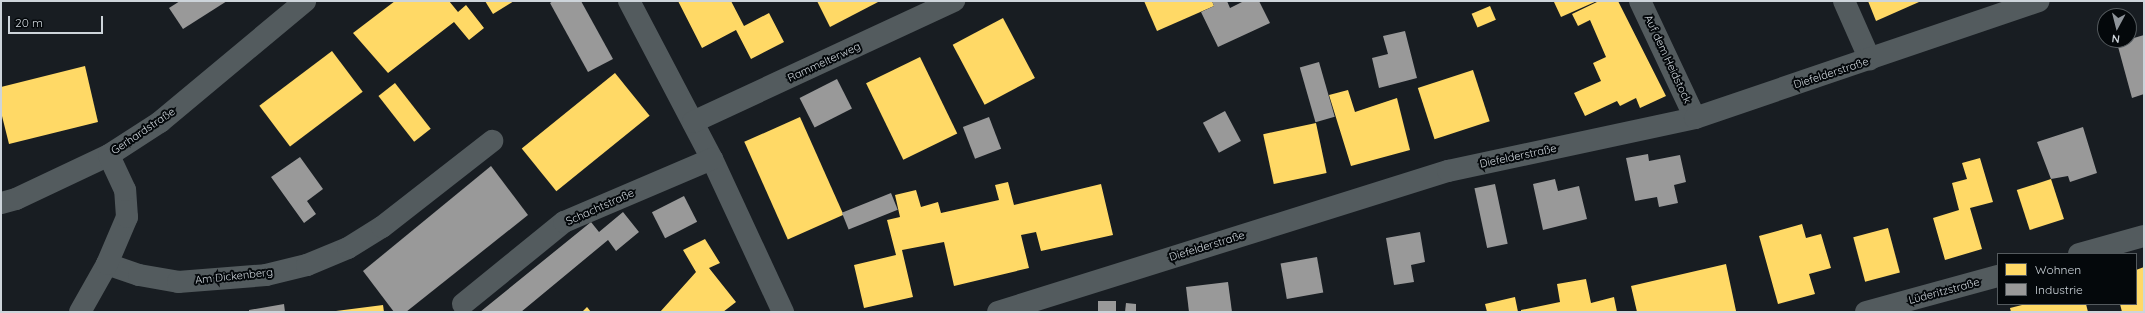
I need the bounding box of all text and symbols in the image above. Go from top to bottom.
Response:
scale bar [10,8,105,34]
north arrow [2097,8,2137,48]
street label: Auf dem Heidstock [1642,13,1694,105]
text: 20 m [15,15,43,30]
text: N [2111,31,2121,46]
street label: Rammelterweg [785,39,863,85]
street label: Diefelderstraße [1792,55,1870,91]
street label: Gerhardstraße [109,105,177,157]
street label: Diefelderstraße [1478,141,1558,171]
street label: Schachtstraße [564,186,636,228]
street label: Diefelderstraße [1168,228,1246,264]
legend [1997,253,2137,305]
text: Wohnen [2035,262,2081,277]
street label: Am Dickenberg [194,265,274,287]
street label: Lüderitzstraße [1907,275,1981,307]
text: Industrie [2035,282,2083,297]

